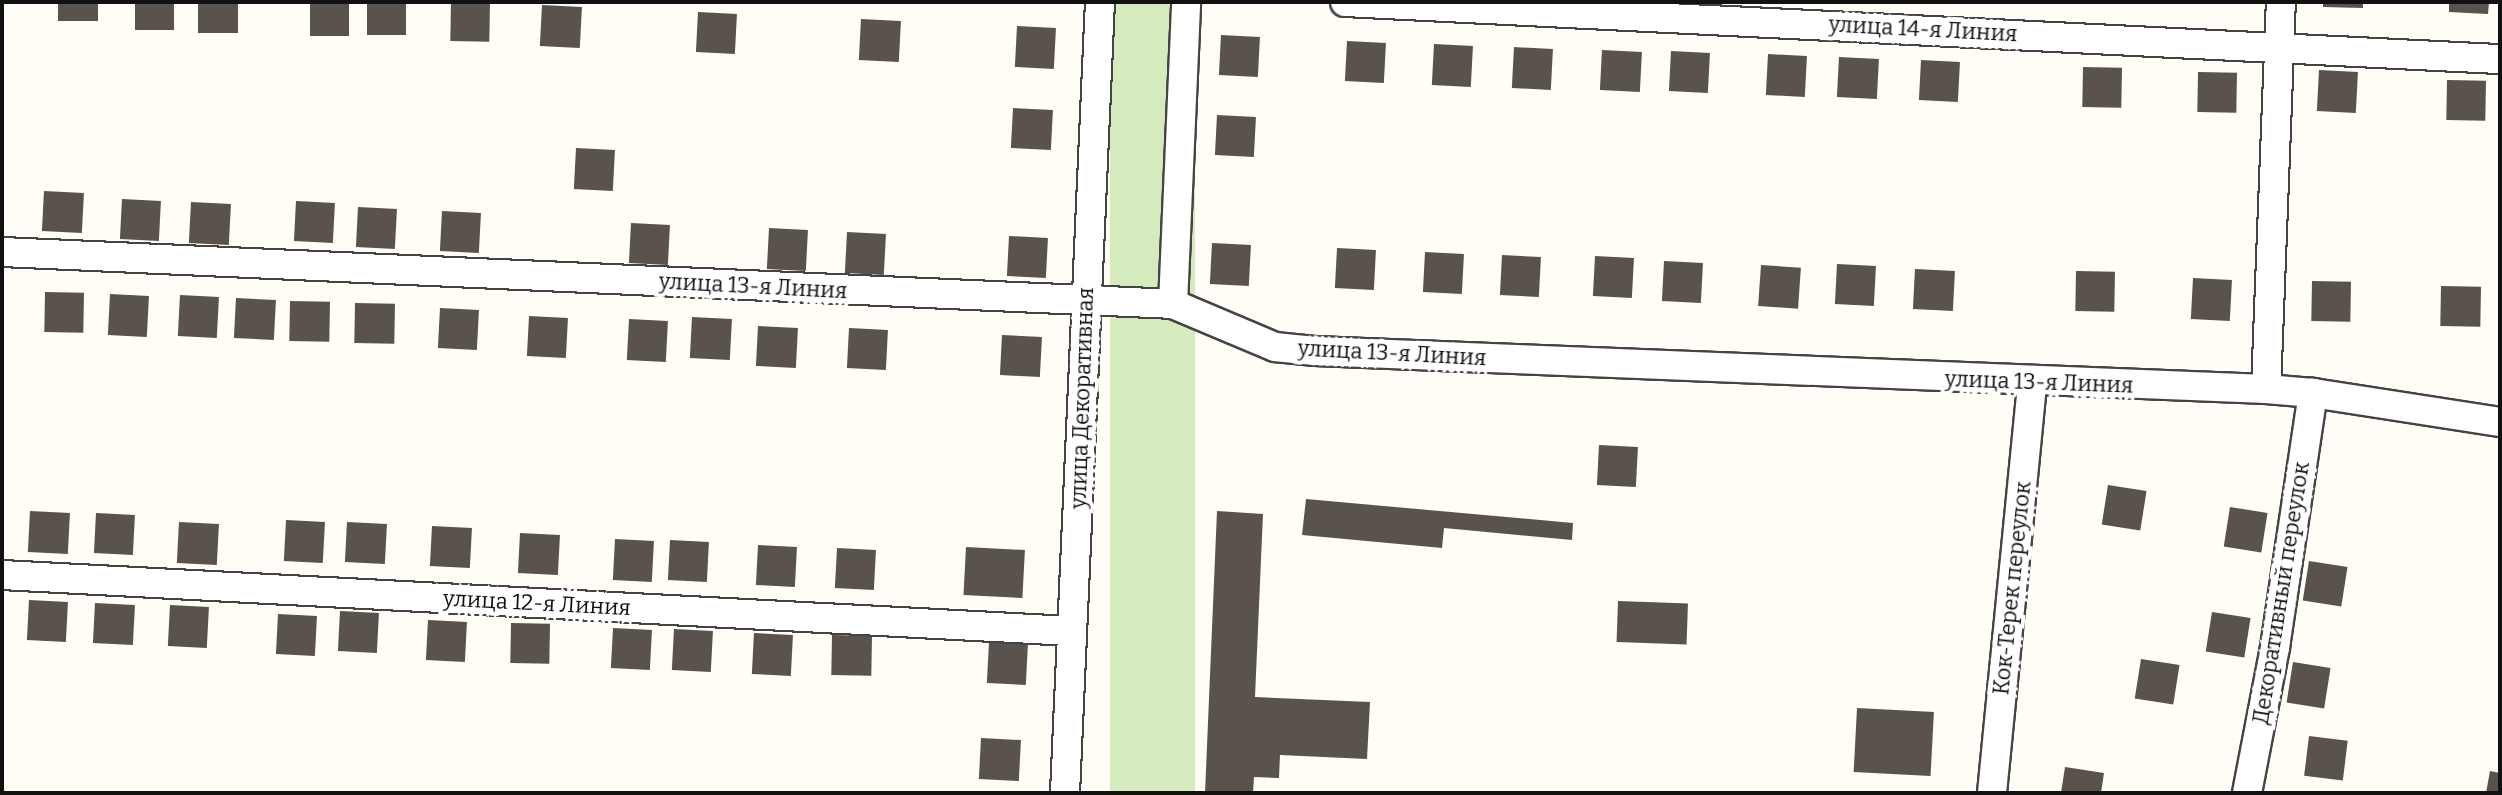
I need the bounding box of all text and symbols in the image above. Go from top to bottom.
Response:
street label: улица 14-я Линия [1828,11,2018,47]
street label: улица 13-я Линия [658,268,848,304]
street label: улица Декоративная [1065,287,1099,509]
street label: улица 13-я Линия [1297,335,1487,371]
street label: улица 13-я Линия [1944,366,2134,398]
street label: Декоративный переулок [2247,460,2315,726]
street label: Кок-Терек переулок [1988,480,2036,696]
street label: улица 12-я Линия [442,585,632,621]

